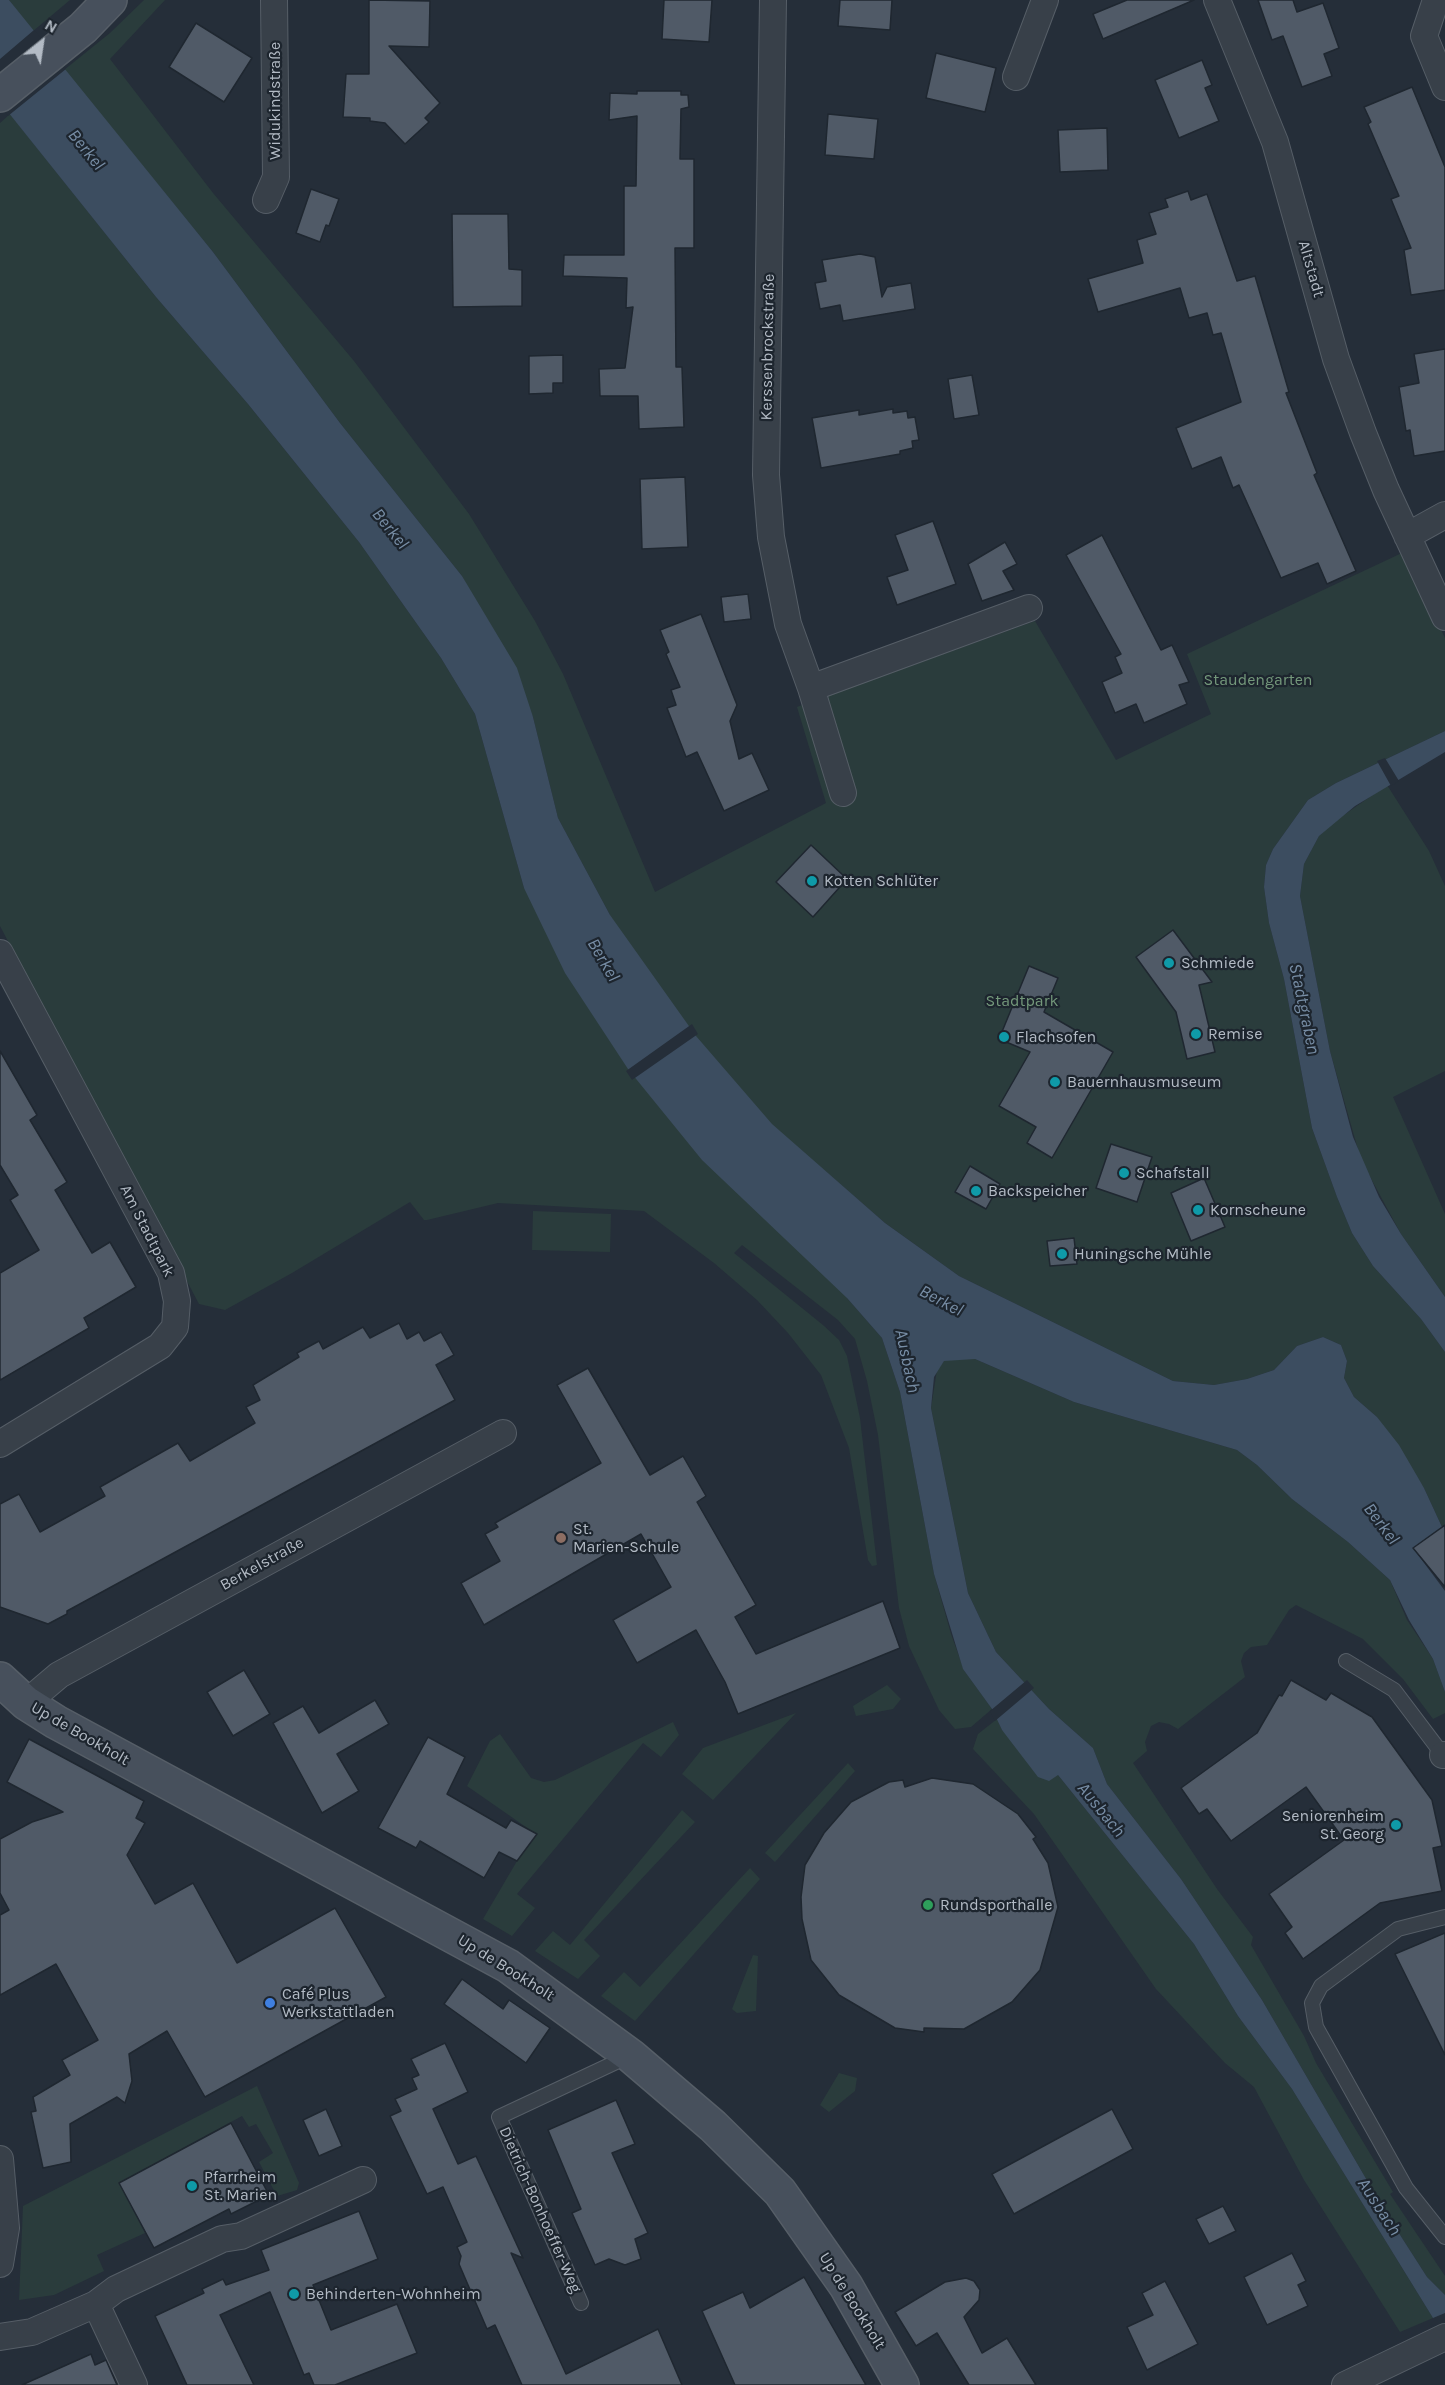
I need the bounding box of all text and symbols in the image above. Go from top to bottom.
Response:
north arrow [12,12,72,72]
text: N [42,15,61,37]
street label: Widukindstraße [265,42,285,160]
water label: Berkel [63,125,109,175]
street label: Altstadt [1294,238,1328,300]
street label: Kerssenbrockstraße [757,273,779,421]
water label: Berkel [367,504,413,554]
park label: Staudengarten [1203,670,1313,690]
place label: Kotten Schlüter [824,871,938,891]
marker: Kotten Schlüter [805,874,819,888]
water label: Berkel [582,934,624,986]
place label: Schmiede [1181,953,1254,973]
marker: Schmiede [1162,956,1176,970]
water label: Stadtgraben [1284,961,1324,1057]
park label: Stadtpark [986,991,1058,1011]
place label: Remise [1208,1024,1262,1044]
place label: Flachsofen [1016,1027,1096,1047]
marker: Remise [1189,1027,1203,1041]
marker: Flachsofen [997,1030,1011,1044]
place label: Bauernhausmuseum [1067,1072,1222,1092]
marker: Bauernhausmuseum [1048,1075,1062,1089]
place label: Schafstall [1136,1163,1210,1183]
marker: Schafstall [1117,1166,1131,1180]
place label: Backspeicher [988,1181,1087,1201]
street label: Am Stadtpark [116,1182,178,1280]
marker: Backspeicher [969,1184,983,1198]
place label: Kornscheune [1210,1200,1306,1220]
marker: Kornscheune [1191,1203,1205,1217]
place label: Huningsche Mühle [1074,1244,1211,1264]
marker: Huningsche Mühle [1055,1247,1069,1261]
water label: Berkel [915,1281,967,1321]
water label: Ausbach [890,1327,924,1395]
water label: Berkel [1358,1499,1404,1549]
place label: St. Marien-Schule [573,1519,679,1557]
marker: St. Marien-Schule [554,1531,568,1545]
street label: Berkelstraße [217,1533,307,1595]
street label: Up de Bookholt [27,1698,133,1770]
water label: Ausbach [1072,1778,1130,1842]
place label: Seniorenheim St. Georg [1282,1806,1384,1844]
marker: Seniorenheim St. Georg [1389,1818,1403,1832]
place label: Rundsporthalle [940,1895,1053,1915]
marker: Rundsporthalle [921,1898,935,1912]
street label: Up de Bookholt [454,1931,558,2005]
place label: Café Plus Werkstattladen [282,1984,395,2022]
marker: Café Plus Werkstattladen [263,1996,277,2010]
street label: Dietrich-Bonhoeffer-Weg [495,2124,585,2296]
place label: Pfarrheim St. Marien [204,2167,277,2205]
water label: Ausbach [1352,2174,1406,2240]
marker: Pfarrheim St. Marien [185,2179,199,2193]
street label: Up de Bookholt [815,2249,889,2353]
place label: Behinderten-Wohnheim [306,2284,481,2304]
marker: Behinderten-Wohnheim [287,2287,301,2301]

